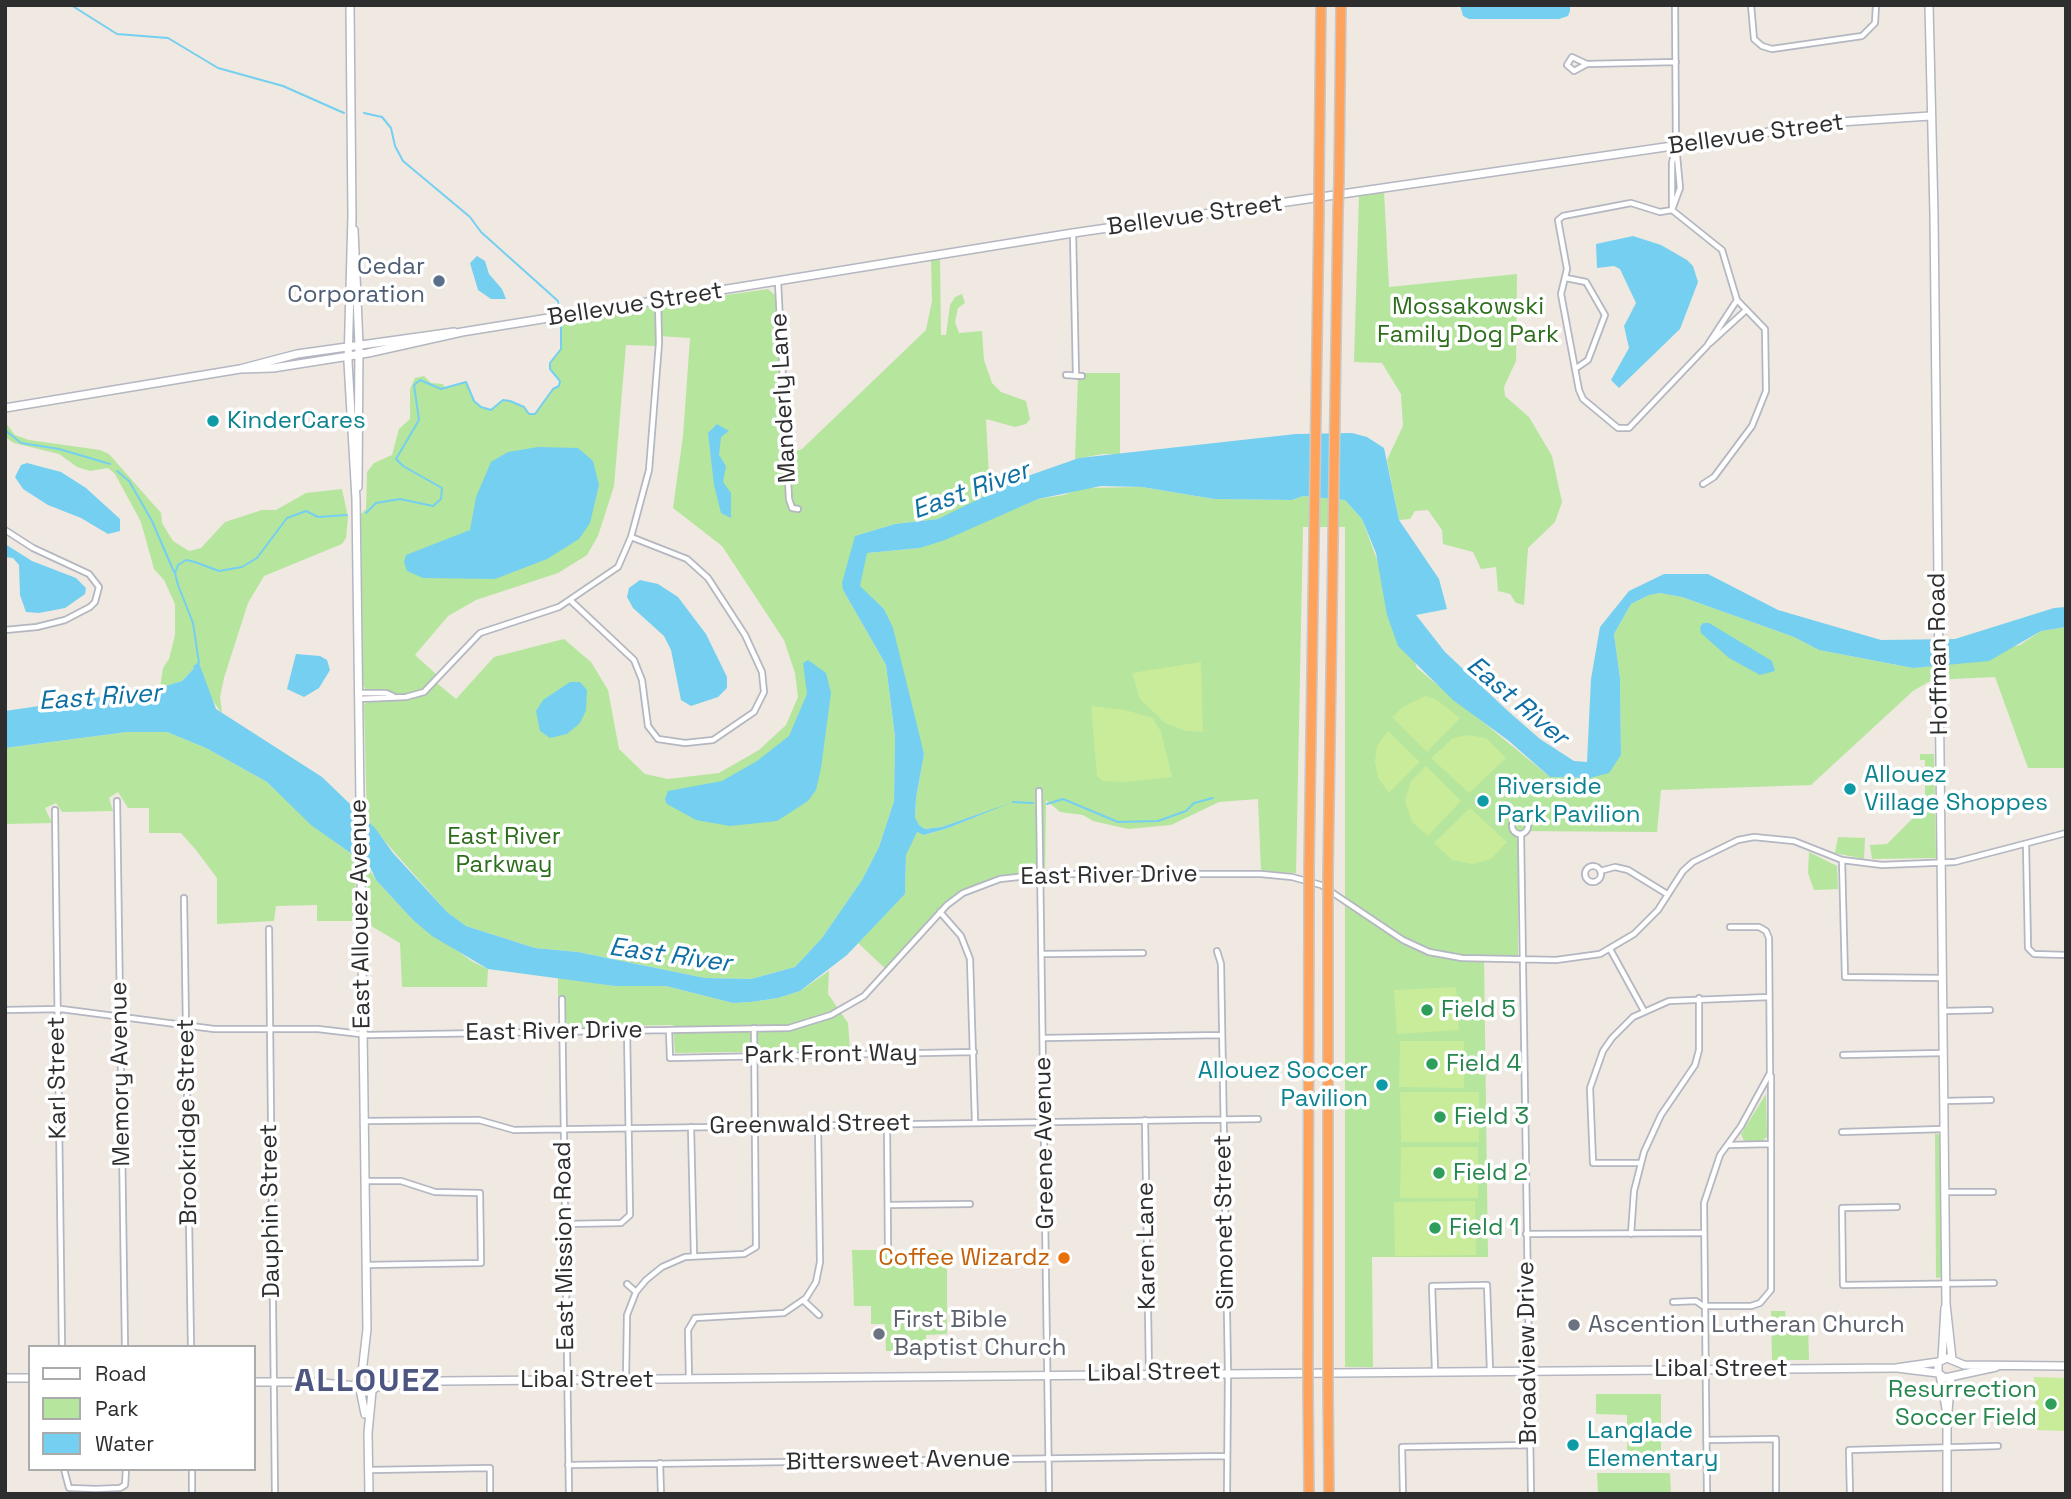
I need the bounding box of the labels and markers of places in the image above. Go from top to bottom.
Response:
place label: Cedar Corporation [287,253,425,309]
marker: Cedar Corporation [431,273,447,289]
place label: KinderCares [227,407,366,435]
marker: KinderCares [205,413,221,429]
place label: Allouez Village Shoppes [1864,761,2048,817]
place label: Riverside Park Pavilion [1497,773,1641,829]
marker: Allouez Village Shoppes [1842,781,1858,797]
marker: Riverside Park Pavilion [1475,793,1491,809]
place label: Field 5 [1441,996,1516,1024]
marker: Field 5 [1419,1002,1435,1018]
place label: Field 4 [1446,1050,1522,1078]
marker: Field 4 [1424,1056,1440,1072]
place label: Allouez Soccer Pavilion [1198,1057,1368,1113]
marker: Allouez Soccer Pavilion [1374,1077,1390,1093]
place label: Field 3 [1454,1103,1529,1131]
marker: Field 3 [1432,1109,1448,1125]
place label: Field 2 [1453,1159,1528,1187]
marker: Field 2 [1431,1165,1447,1181]
place label: Field 1 [1449,1214,1520,1242]
marker: Field 1 [1427,1220,1443,1236]
place label: Coffee Wizardz [878,1244,1050,1272]
marker: Coffee Wizardz [1056,1250,1072,1266]
place label: First Bible Baptist Church [893,1306,1066,1362]
place label: Ascention Lutheran Church [1588,1311,1905,1339]
marker: Ascention Lutheran Church [1566,1317,1582,1333]
marker: First Bible Baptist Church [871,1326,887,1342]
place label: Resurrection Soccer Field [1888,1376,2037,1432]
marker: Resurrection Soccer Field [2043,1396,2059,1412]
place label: Langlade Elementary [1587,1417,1718,1473]
marker: Langlade Elementary [1565,1437,1581,1453]

